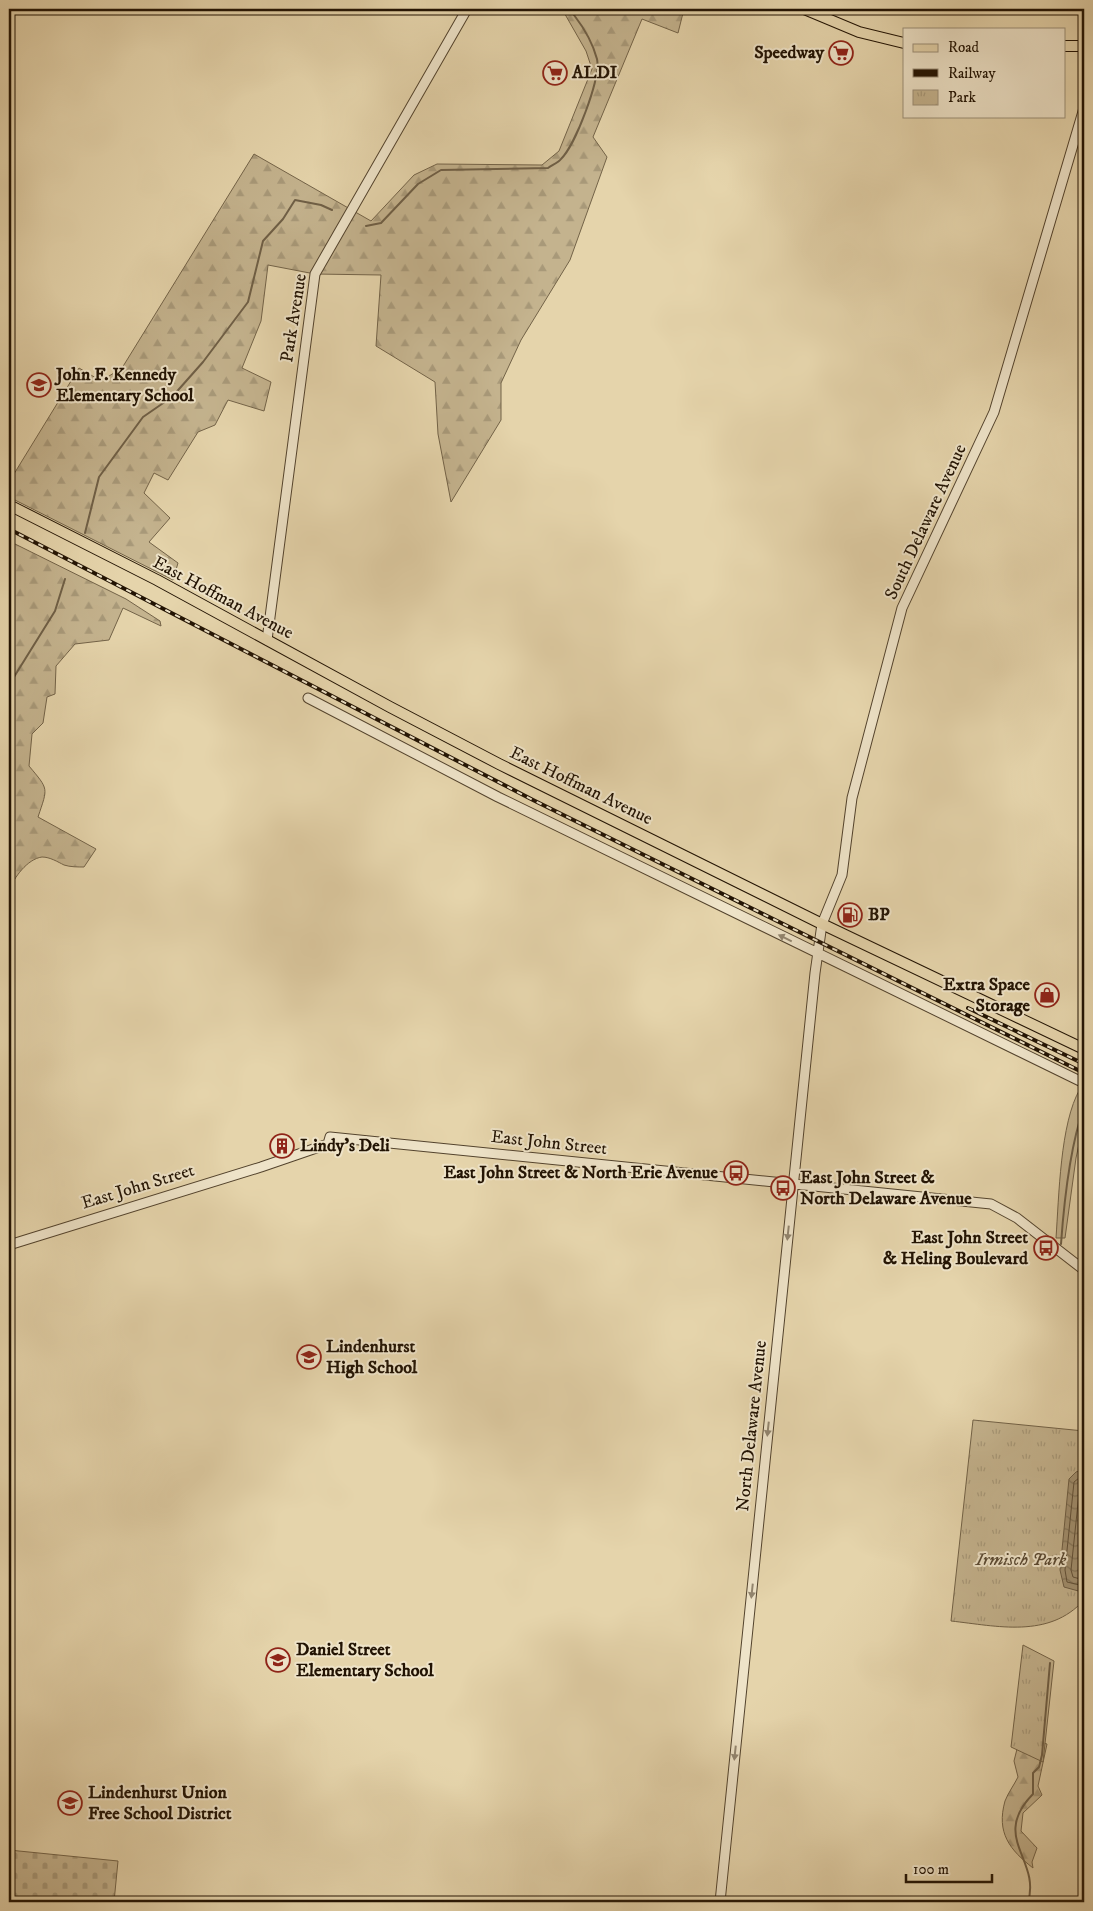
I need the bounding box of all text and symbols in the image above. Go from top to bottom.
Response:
legend [903,28,1066,118]
text: Road [948,38,980,57]
supermarket icon: Speedway [828,40,854,66]
place label: Speedway [754,42,824,64]
supermarket icon: ALDI [542,60,568,86]
place label: ALDI [571,62,618,84]
text: Railway [948,64,996,83]
text: Park [948,88,977,107]
street label: Park Avenue [276,272,312,364]
place label: John F. Kennedy Elementary School [54,364,194,407]
school or university icon: John F. Kennedy Elementary School [26,372,52,398]
street label: South Delaware Avenue [880,441,972,603]
street label: East Hoffman Avenue [149,552,297,644]
street label: East Hoffman Avenue [506,742,656,830]
fuel station icon: BP [837,902,863,928]
place label: BP [868,904,890,926]
one-way arrow [778,934,792,942]
place label: Extra Space Storage [943,974,1031,1017]
shop icon: Extra Space Storage [1034,982,1060,1008]
street label: East John Street [490,1126,608,1160]
building icon: Lindy's Deli [269,1133,295,1159]
place label: Lindy's Deli [300,1135,390,1157]
street label: East John Street [79,1159,197,1215]
bus stop icon: East John Street & North Erie Avenue [723,1160,749,1186]
place label: East John Street & North Erie Avenue [443,1162,719,1184]
place label: East John Street & North Delaware Avenue [800,1167,972,1210]
bus stop icon: East John Street & North Delaware Avenue [770,1175,796,1201]
one-way arrow [784,1225,792,1241]
place label: East John Street & Heling Boulevard [883,1227,1029,1270]
bus stop icon: East John Street & Heling Boulevard [1033,1235,1059,1261]
place label: Lindenhurst High School [326,1336,418,1379]
street label: North Delaware Avenue [732,1339,772,1513]
school or university icon: Lindenhurst High School [296,1344,322,1370]
one-way arrow [764,1422,772,1438]
park label: Irmisch Park [975,1549,1067,1571]
one-way arrow [748,1583,756,1599]
place label: Daniel Street Elementary School [296,1639,434,1682]
school or university icon: Daniel Street Elementary School [265,1647,291,1673]
one-way arrow [731,1745,739,1761]
place label: Lindenhurst Union Free School District [88,1782,232,1825]
school or university icon: Lindenhurst Union Free School District [57,1790,83,1816]
scale bar [906,1851,992,1883]
text: 100 m [913,1860,949,1879]

